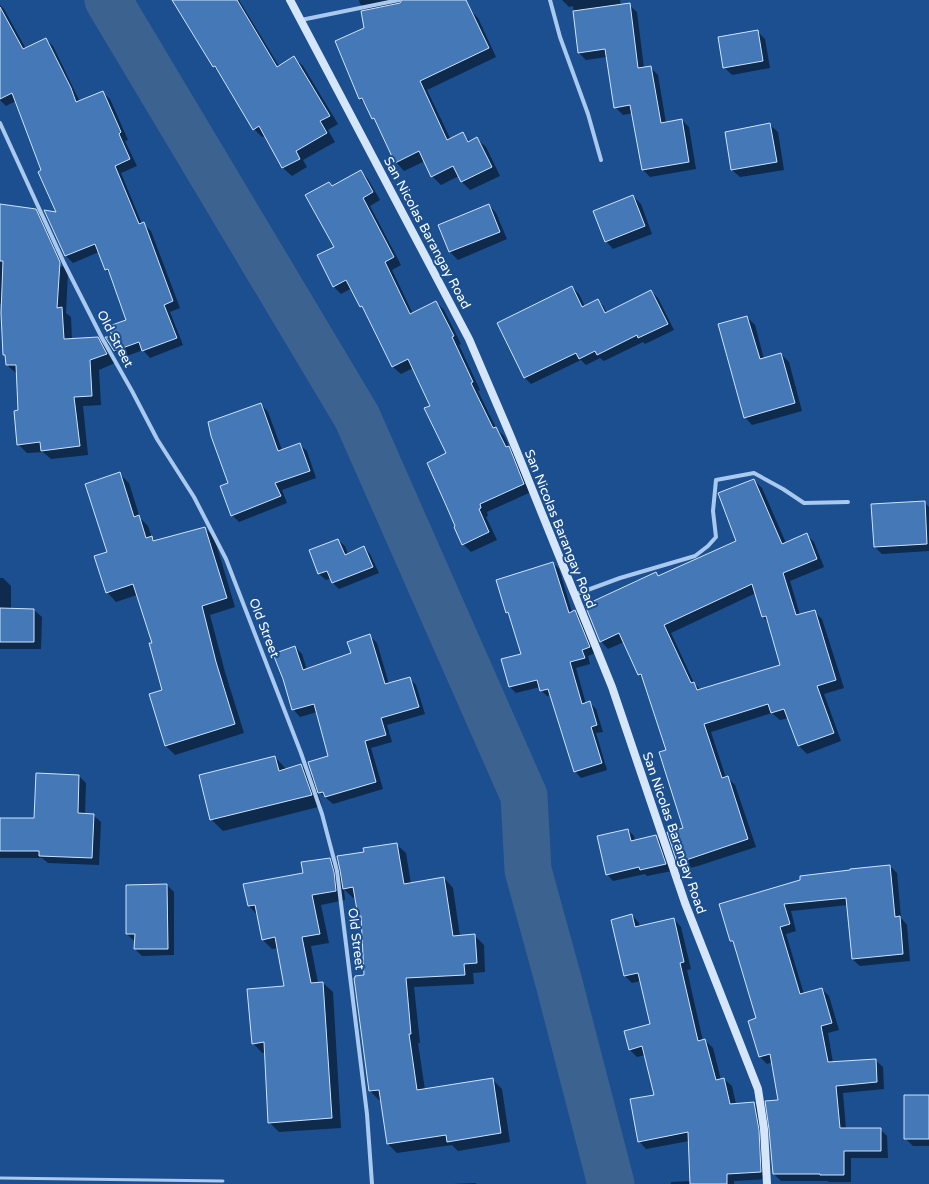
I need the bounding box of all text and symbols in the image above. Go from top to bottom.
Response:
street label: San Nicolas Barangay Road [380,154,474,312]
street label: Old Street [93,308,137,370]
street label: San Nicolas Barangay Road [521,447,599,611]
street label: Old Street [245,596,283,660]
street label: San Nicolas Barangay Road [639,750,709,916]
street label: Old Street [344,907,368,971]

